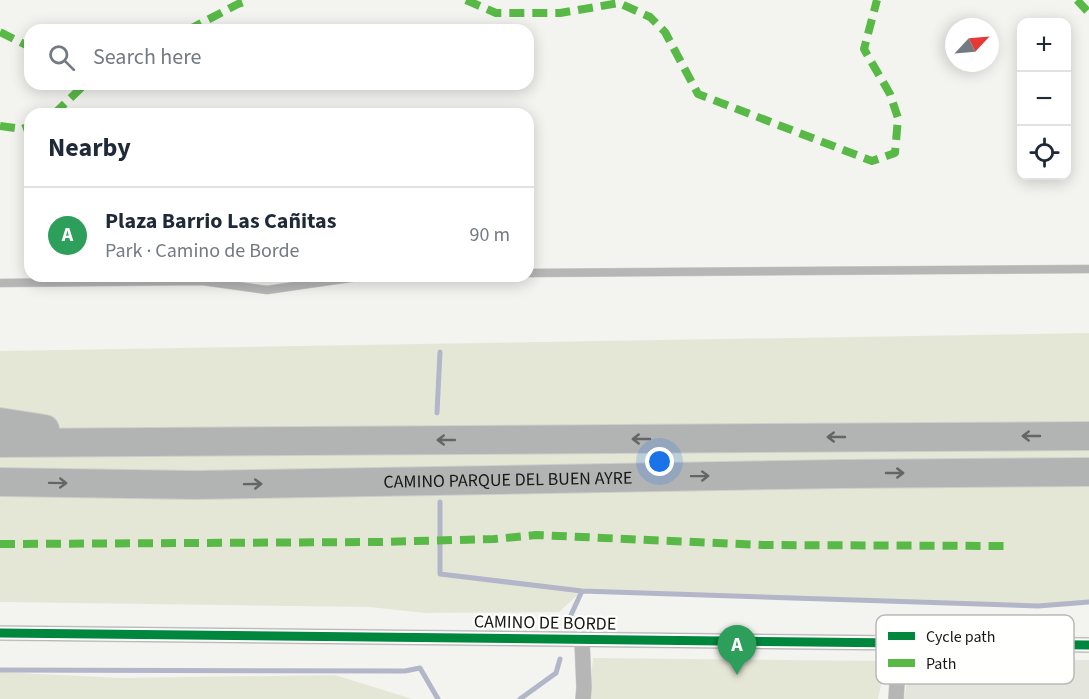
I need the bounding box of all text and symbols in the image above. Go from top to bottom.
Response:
north arrow [945,18,999,72]
map controls [1017,18,1071,180]
button: + [1017,18,1071,72]
search box [24,24,534,90]
icon: search [45,41,78,74]
text: Search here [93,41,201,73]
button: − [1017,72,1071,126]
button: locate [1017,126,1071,180]
text: Nearby [48,129,131,166]
text: Plaza Barrio Las Cañitas [105,205,336,237]
text: A [62,221,73,249]
text: 90 m [470,221,510,249]
text: Park · Camino de Borde [105,237,300,265]
one-way arrow [1021,430,1041,442]
one-way arrow [826,431,846,443]
one-way arrow [631,433,651,444]
one-way arrow [436,434,456,446]
your location [645,447,674,476]
street label: CAMINO PARQUE DEL BUEN AYRE [383,465,633,494]
one-way arrow [885,467,905,479]
one-way arrow [690,470,710,482]
one-way arrow [48,477,68,489]
one-way arrow [243,478,263,490]
street label: CAMINO DE BORDE [474,609,616,637]
legend [876,615,1074,684]
pin: A [718,626,756,675]
text: Cycle path [926,626,995,648]
text: Path [926,653,956,675]

